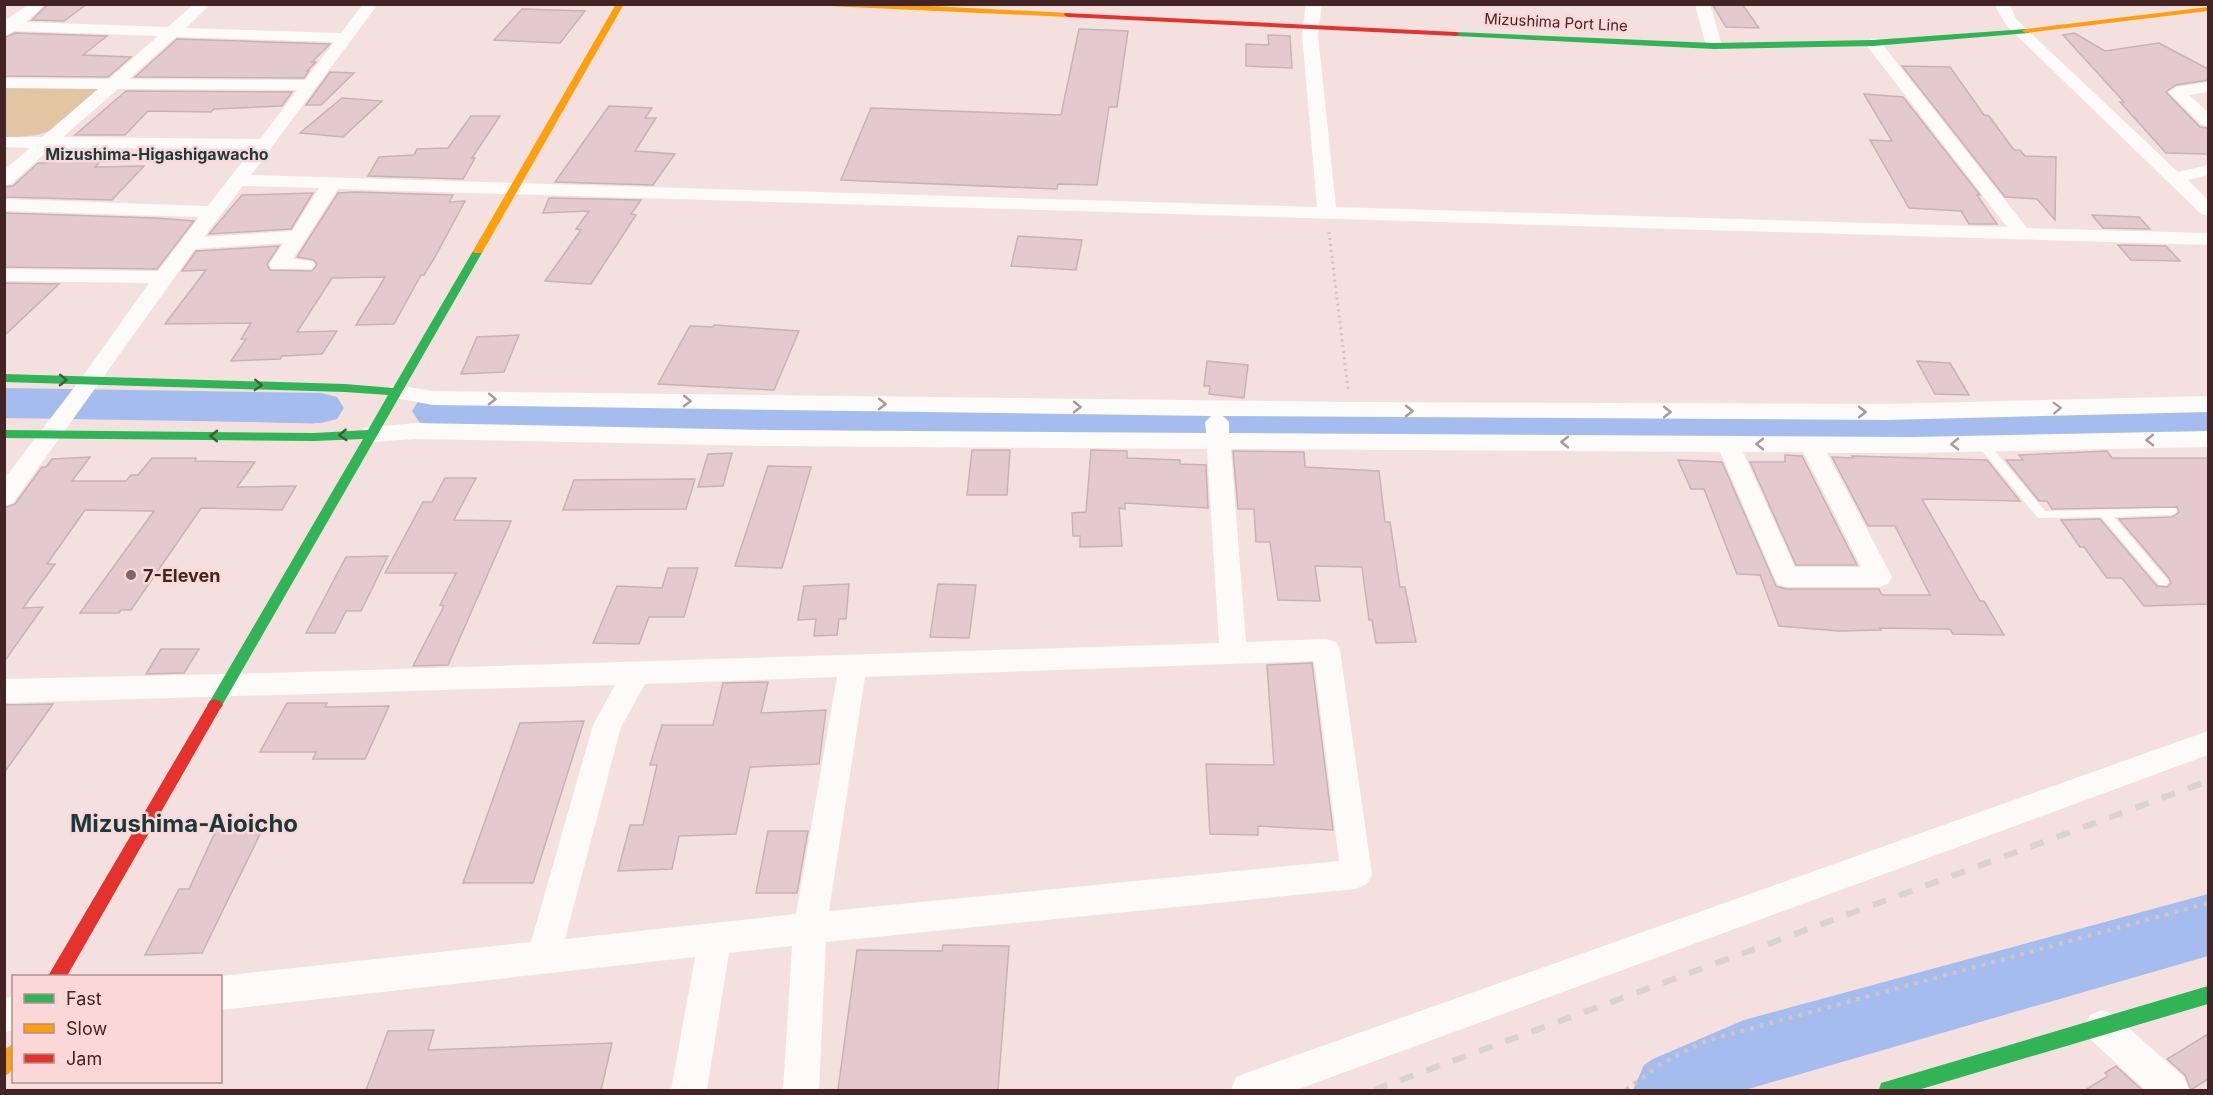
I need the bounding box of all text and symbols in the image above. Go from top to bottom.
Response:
street label: Mizushima Port Line [1484,9,1628,35]
district label: Mizushima-Higashigawacho [45,144,269,164]
one-way arrow [58,374,67,386]
one-way arrow [253,379,262,391]
one-way arrow [487,392,496,405]
one-way arrow [682,395,691,407]
one-way arrow [877,398,886,410]
one-way arrow [1072,400,1081,413]
one-way arrow [2053,402,2062,414]
one-way arrow [1405,405,1414,417]
one-way arrow [1663,406,1672,418]
one-way arrow [1858,406,1867,418]
one-way arrow [339,429,348,442]
one-way arrow [209,430,218,442]
one-way arrow [2146,434,2155,446]
one-way arrow [1561,436,1570,449]
one-way arrow [1756,438,1765,450]
one-way arrow [1951,438,1960,450]
place label: 7-Eleven [143,565,221,586]
marker: 7-Eleven [124,568,138,582]
district label: Mizushima-Aioicho [70,809,298,838]
legend [12,975,222,1083]
text: Fast [66,988,102,1009]
text: Slow [66,1018,107,1039]
text: Jam [66,1048,102,1069]

